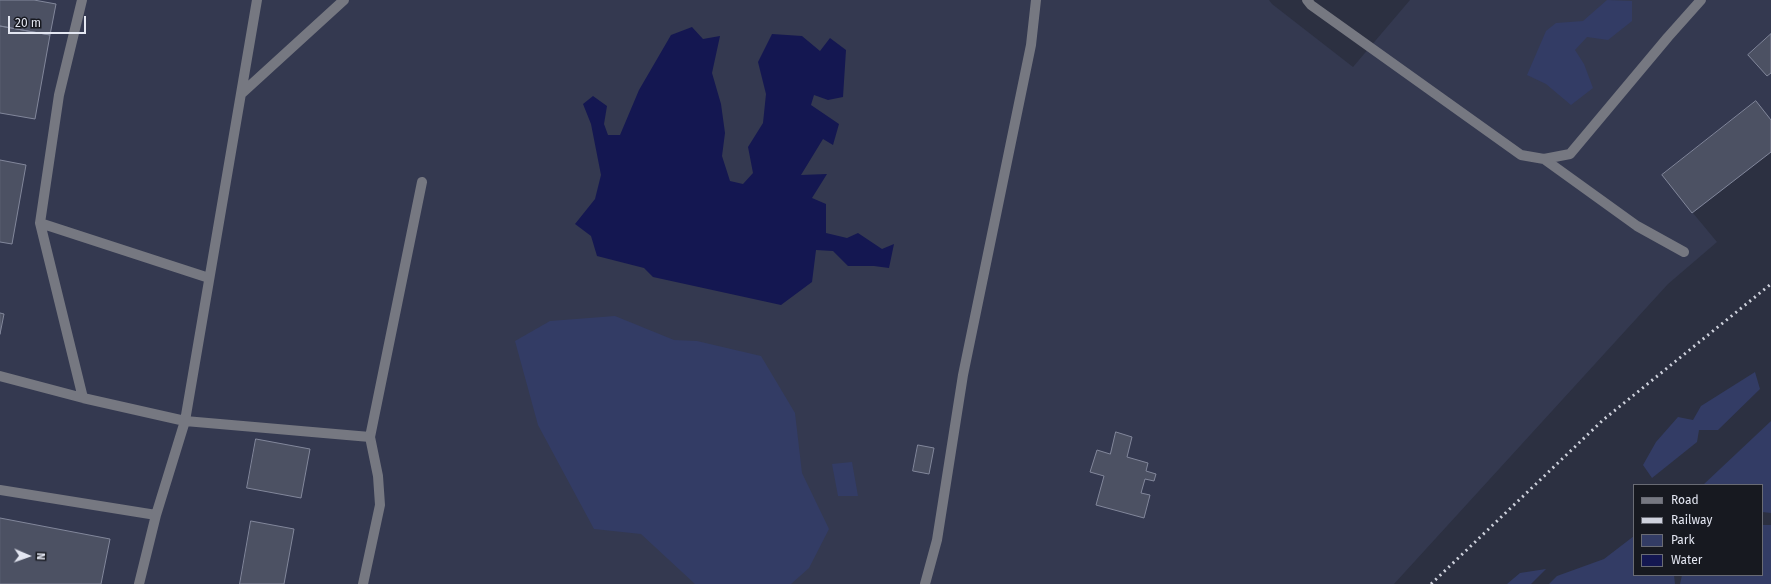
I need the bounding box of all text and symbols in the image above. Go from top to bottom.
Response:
scale bar [10,8,88,34]
text: 20 m [15,16,41,30]
legend [1633,484,1763,576]
text: Road [1671,493,1699,507]
text: Railway [1671,513,1712,527]
text: Park [1671,533,1695,547]
north arrow [8,536,48,576]
text: N [34,553,47,560]
text: Water [1671,553,1702,567]

